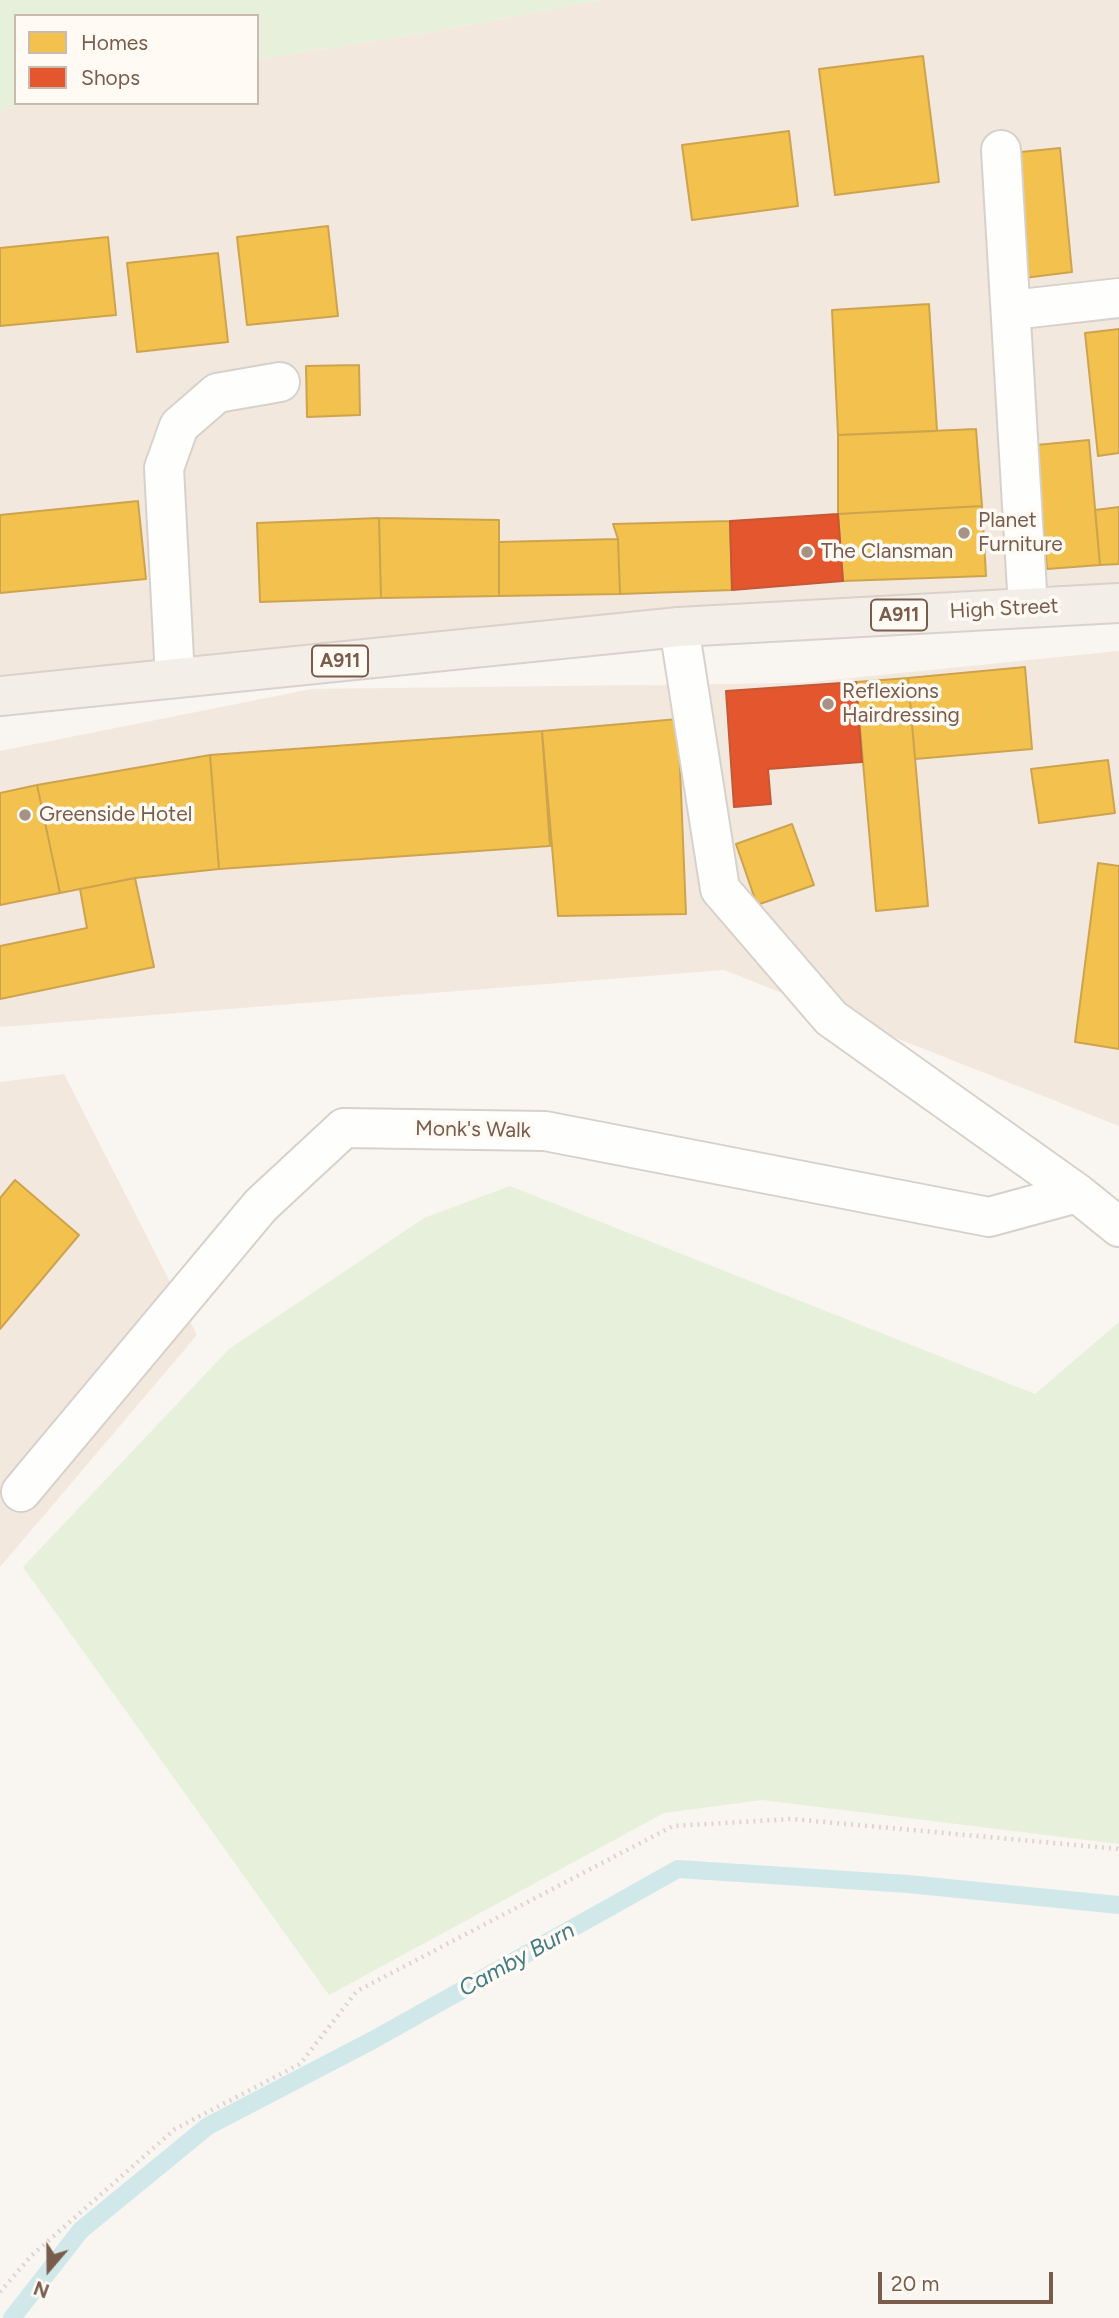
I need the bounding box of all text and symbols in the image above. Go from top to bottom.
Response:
legend [14,14,259,105]
text: Homes [81,30,148,55]
text: Shops [81,65,140,90]
place label: Planet Furniture [978,508,1063,558]
marker: Planet Furniture [956,525,972,541]
place label: The Clansman [821,539,953,565]
marker: The Clansman [799,544,815,560]
street label: High Street [949,594,1059,624]
road number: A911 [871,600,927,630]
road number: A911 [312,646,368,676]
place label: Reflexions Hairdressing [842,679,960,729]
marker: Reflexions Hairdressing [820,696,836,712]
place label: Greenside Hotel [39,802,192,828]
marker: Greenside Hotel [17,807,33,823]
street label: Monk's Walk [415,1116,531,1144]
water label: Camby Burn [454,1917,580,2003]
north arrow [14,2234,84,2304]
scale bar [881,2258,1056,2302]
text: 20 m [891,2271,939,2296]
text: N [31,2276,52,2303]

